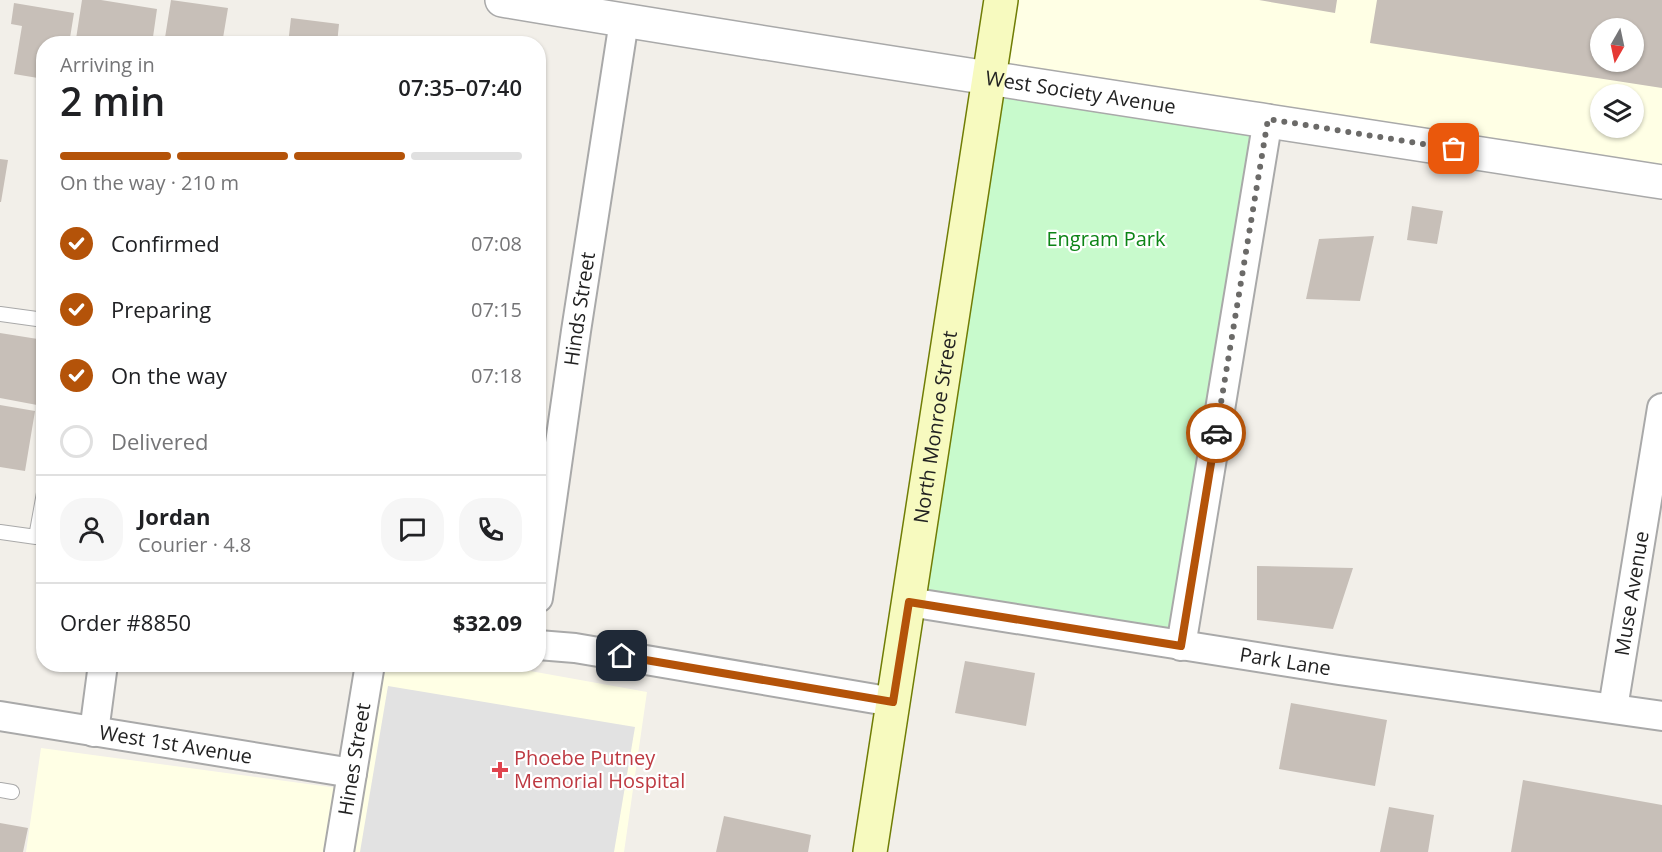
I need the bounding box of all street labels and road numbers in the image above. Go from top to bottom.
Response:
street label: West Society Avenue [984,64,1178,120]
street label: Hinds Street [557,250,601,368]
street label: North Monroe Street [907,329,963,525]
street label: Muse Avenue [1608,529,1655,658]
street label: Park Lane [1238,640,1333,682]
street label: Hines Street [331,701,376,818]
street label: West 1st Avenue [97,718,254,770]

